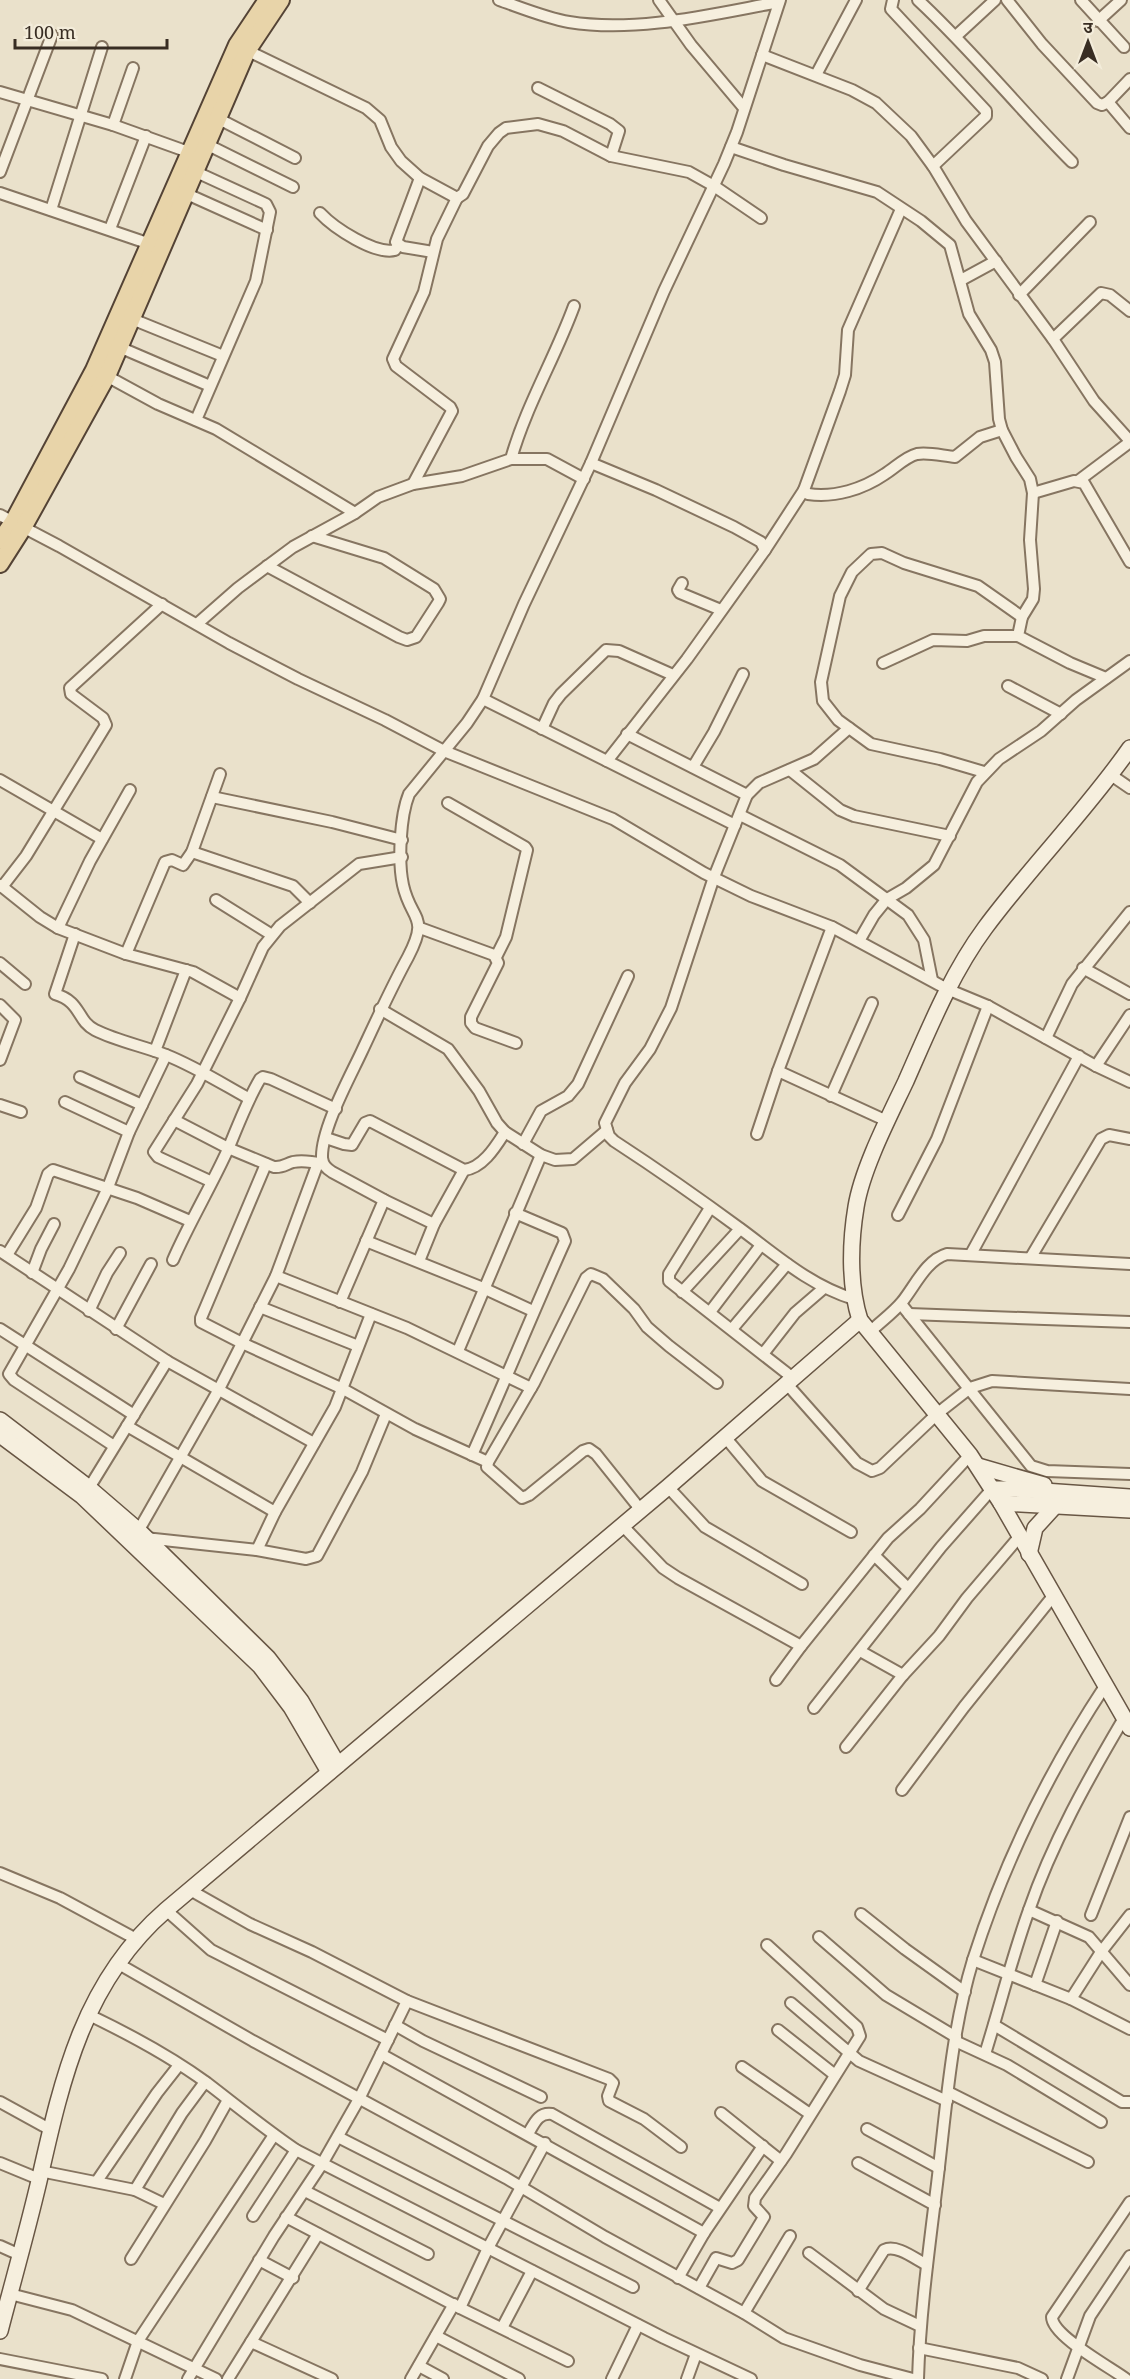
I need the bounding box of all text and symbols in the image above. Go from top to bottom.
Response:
scale bar [15,12,166,50]
north arrow [1058,12,1118,72]
text: उ [1083,16,1093,38]
text: 100 m [24,20,76,44]

